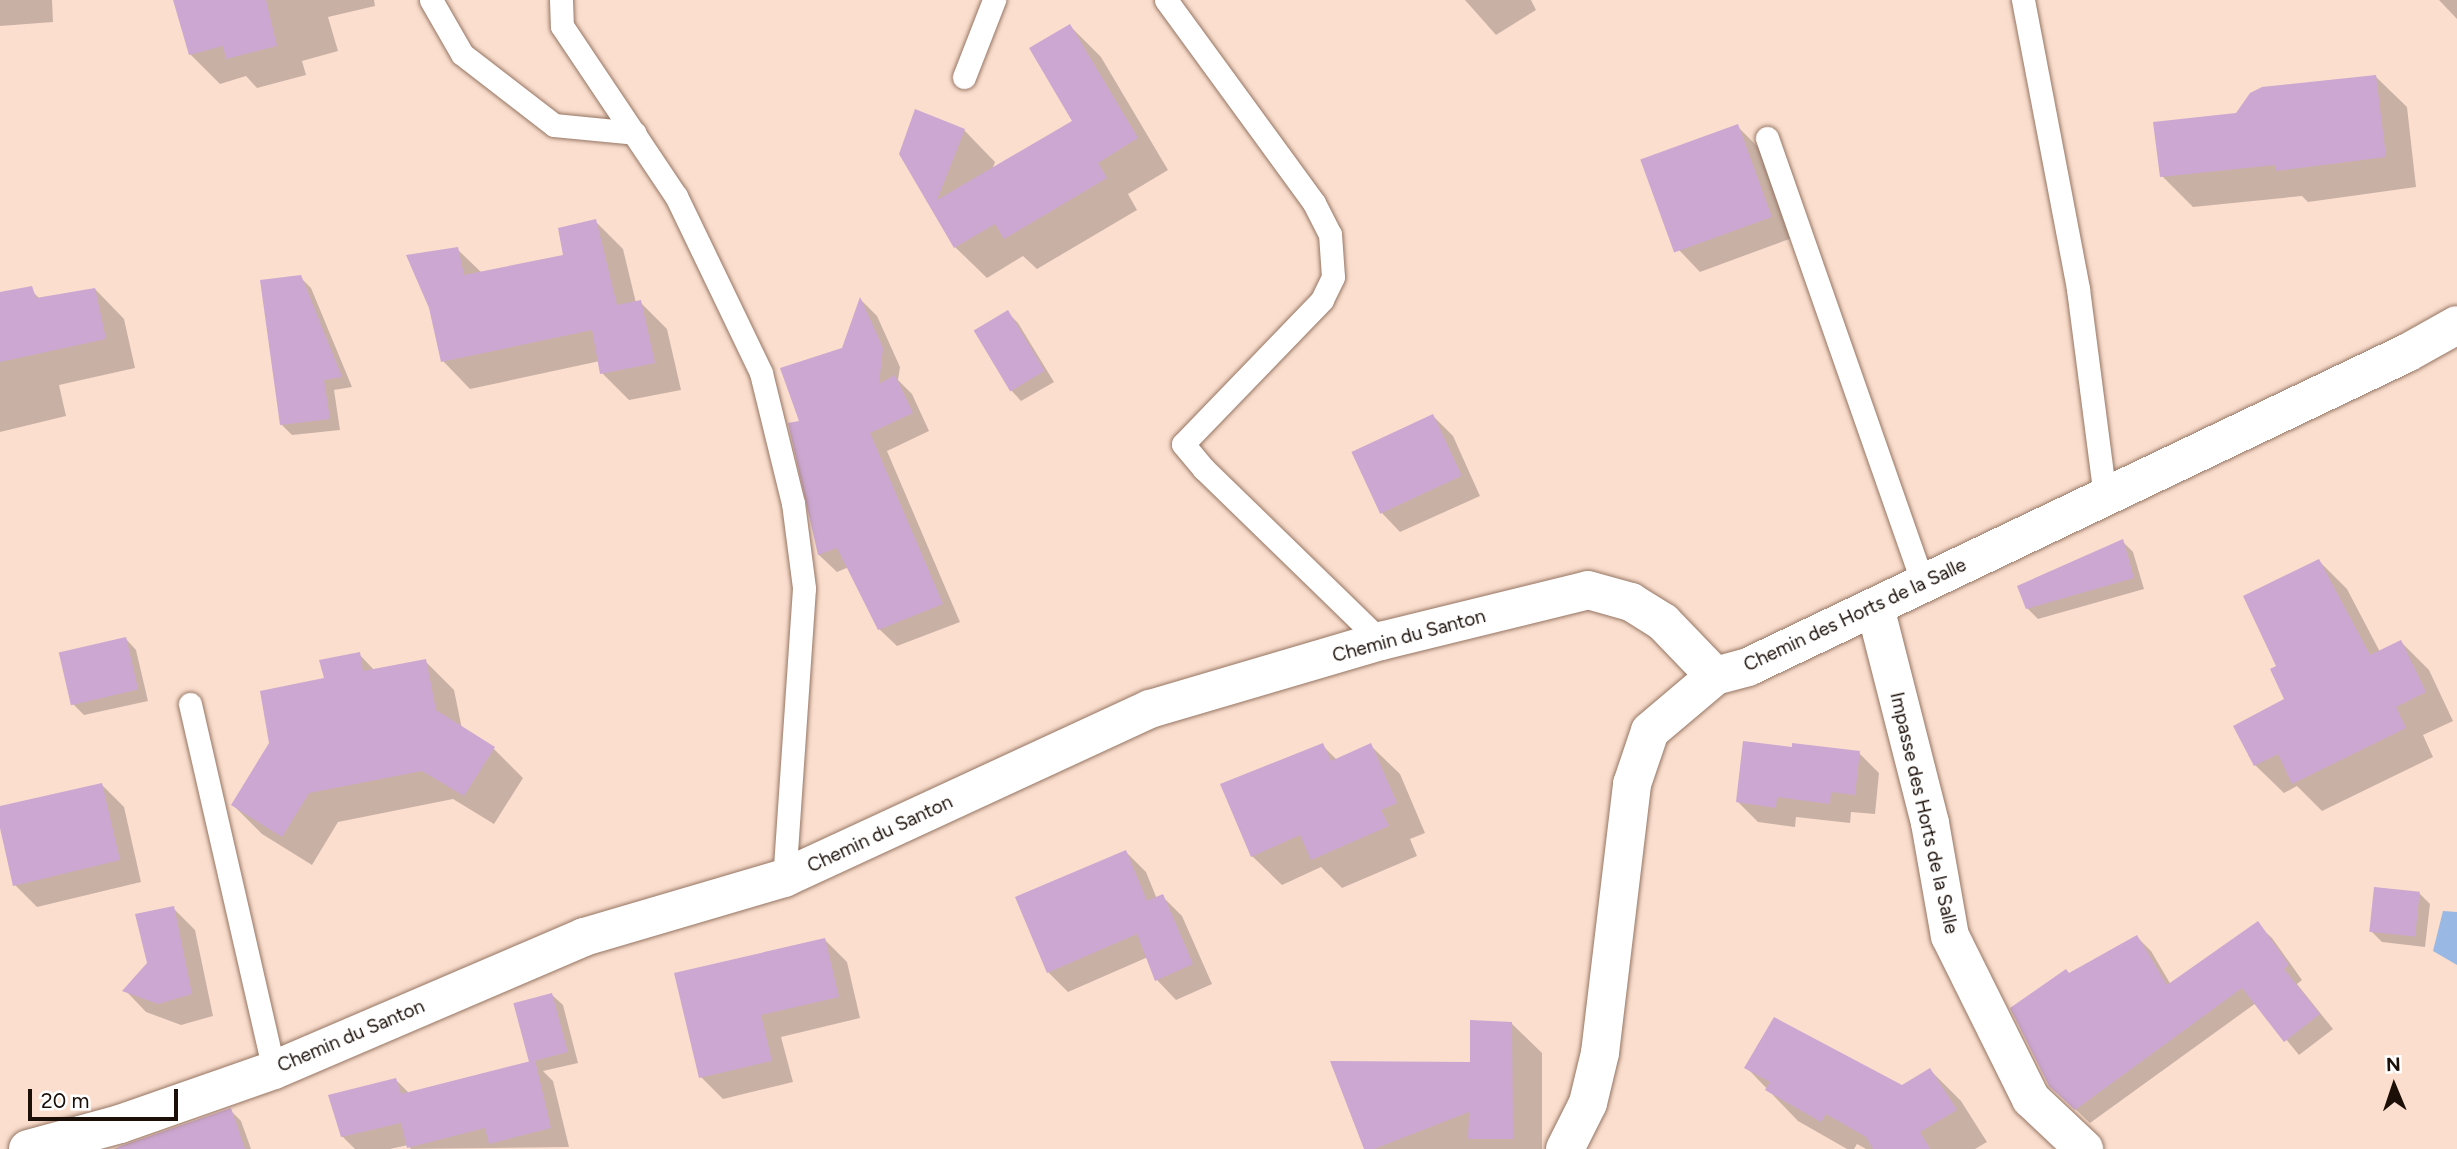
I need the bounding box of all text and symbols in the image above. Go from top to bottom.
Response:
street label: Chemin des Horts de la Salle [1740,553,1970,677]
street label: Chemin du Santon [1330,605,1488,667]
street label: Impasse des Horts de la Salle [1885,690,1963,936]
street label: Chemin du Santon [804,790,956,878]
street label: Chemin du Santon [274,995,428,1077]
north arrow [2359,1051,2429,1121]
text: N [2386,1053,2401,1076]
scale bar [32,1076,182,1120]
text: 20 m [41,1088,89,1113]

